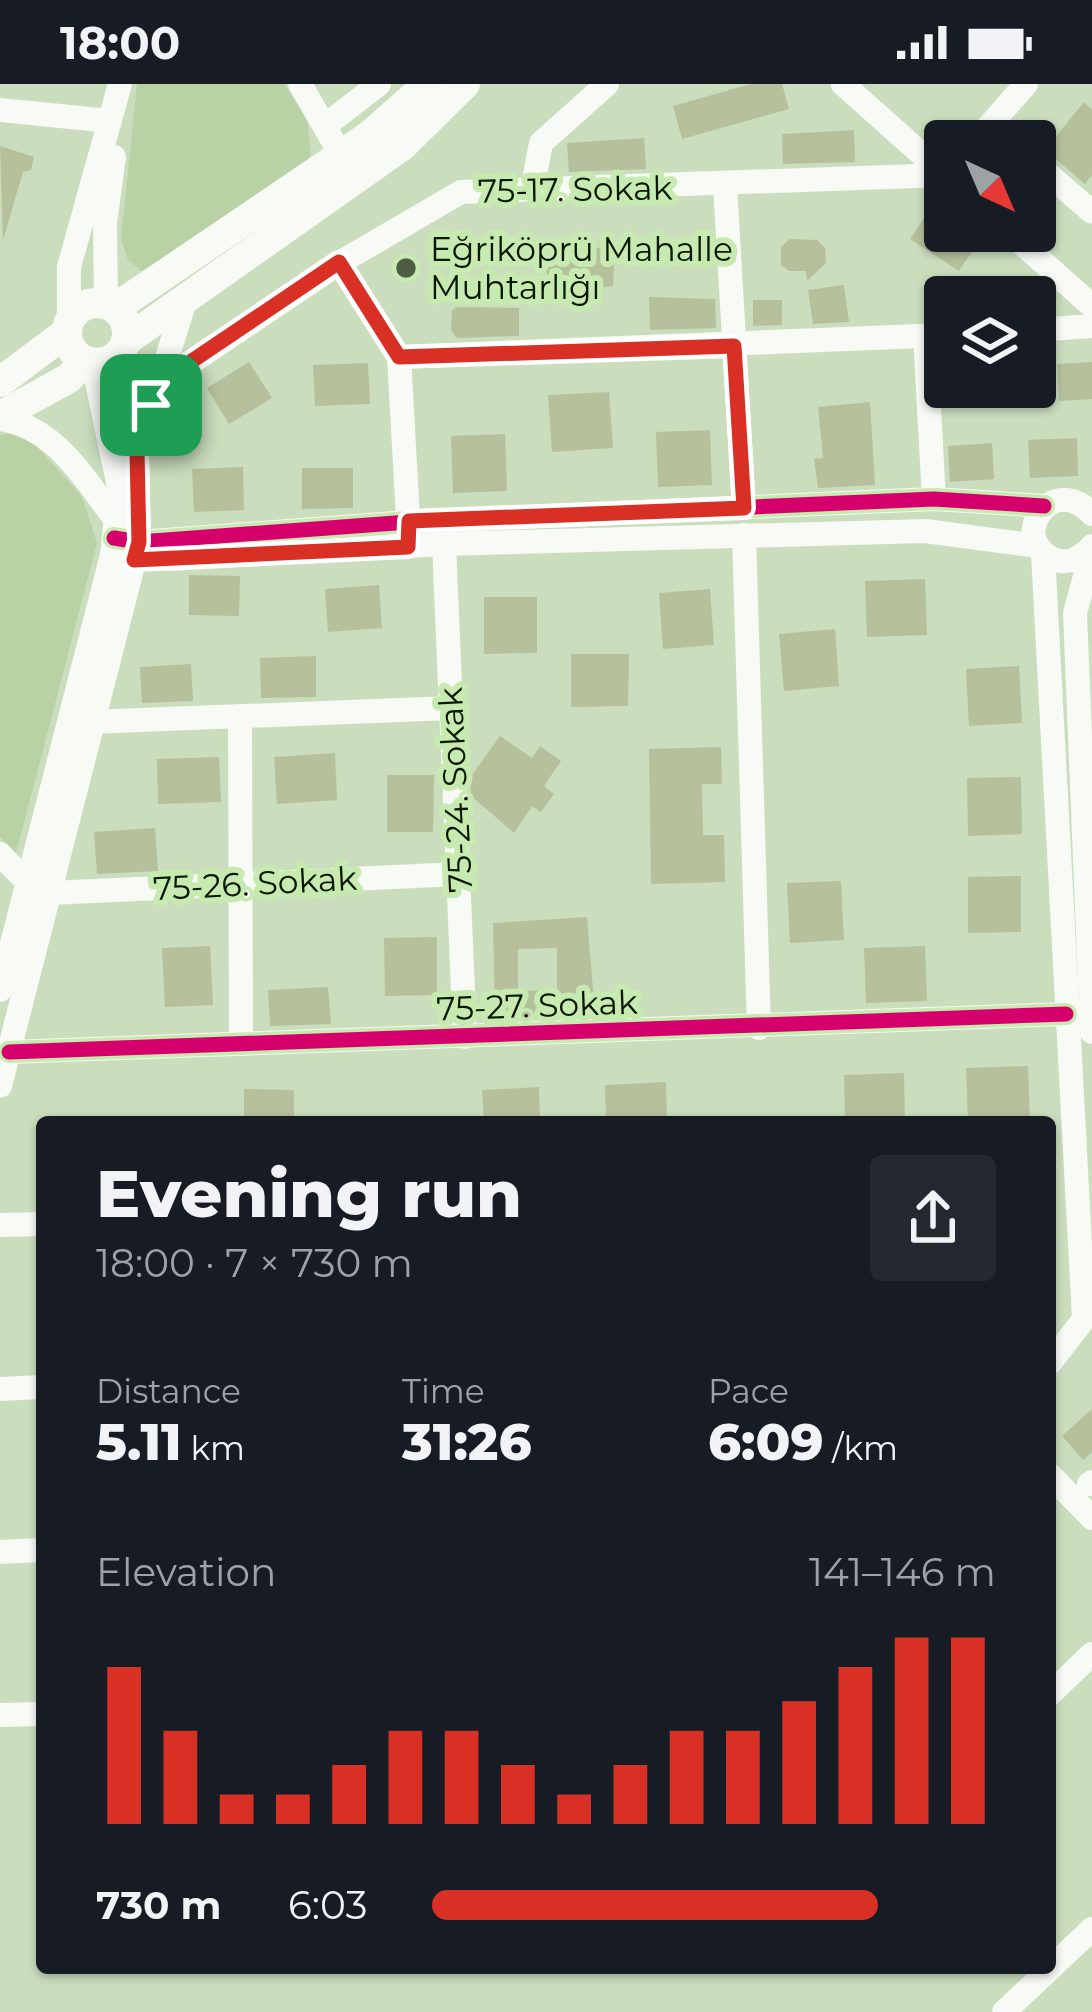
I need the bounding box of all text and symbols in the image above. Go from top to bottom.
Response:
text: 18:00 [60,15,180,70]
north arrow [924,120,1056,252]
map controls [924,120,1056,408]
street label: 75-17. Sokak [477,167,673,211]
place label: Eğriköprü Mahalle Muhtarlığı [430,229,733,307]
marker: Eğriköprü Mahalle Muhtarlığı [393,255,419,281]
button: layers [924,276,1056,408]
pin [100,354,202,456]
icon: arrive [118,372,184,438]
street label: 75-24. Sokak [430,686,480,894]
street label: 75-26. Sokak [152,858,358,908]
street label: 75-27. Sokak [436,981,639,1029]
text: Evening run [96,1153,522,1234]
button: share [870,1155,996,1281]
text: 18:00 · 7 × 730 m [96,1239,413,1287]
text: Distance [96,1371,241,1411]
text: Time [402,1371,485,1411]
text: Pace [708,1371,789,1411]
text: 5.11 [96,1411,182,1473]
text: 31:26 [402,1411,532,1473]
text: 6:09 [708,1411,824,1473]
text: km [182,1428,245,1468]
text: /km [824,1428,898,1468]
text: Elevation [96,1548,276,1596]
text: 141–146 m [809,1548,996,1596]
text: 730 m [96,1881,221,1929]
text: 6:03 [288,1881,367,1929]

